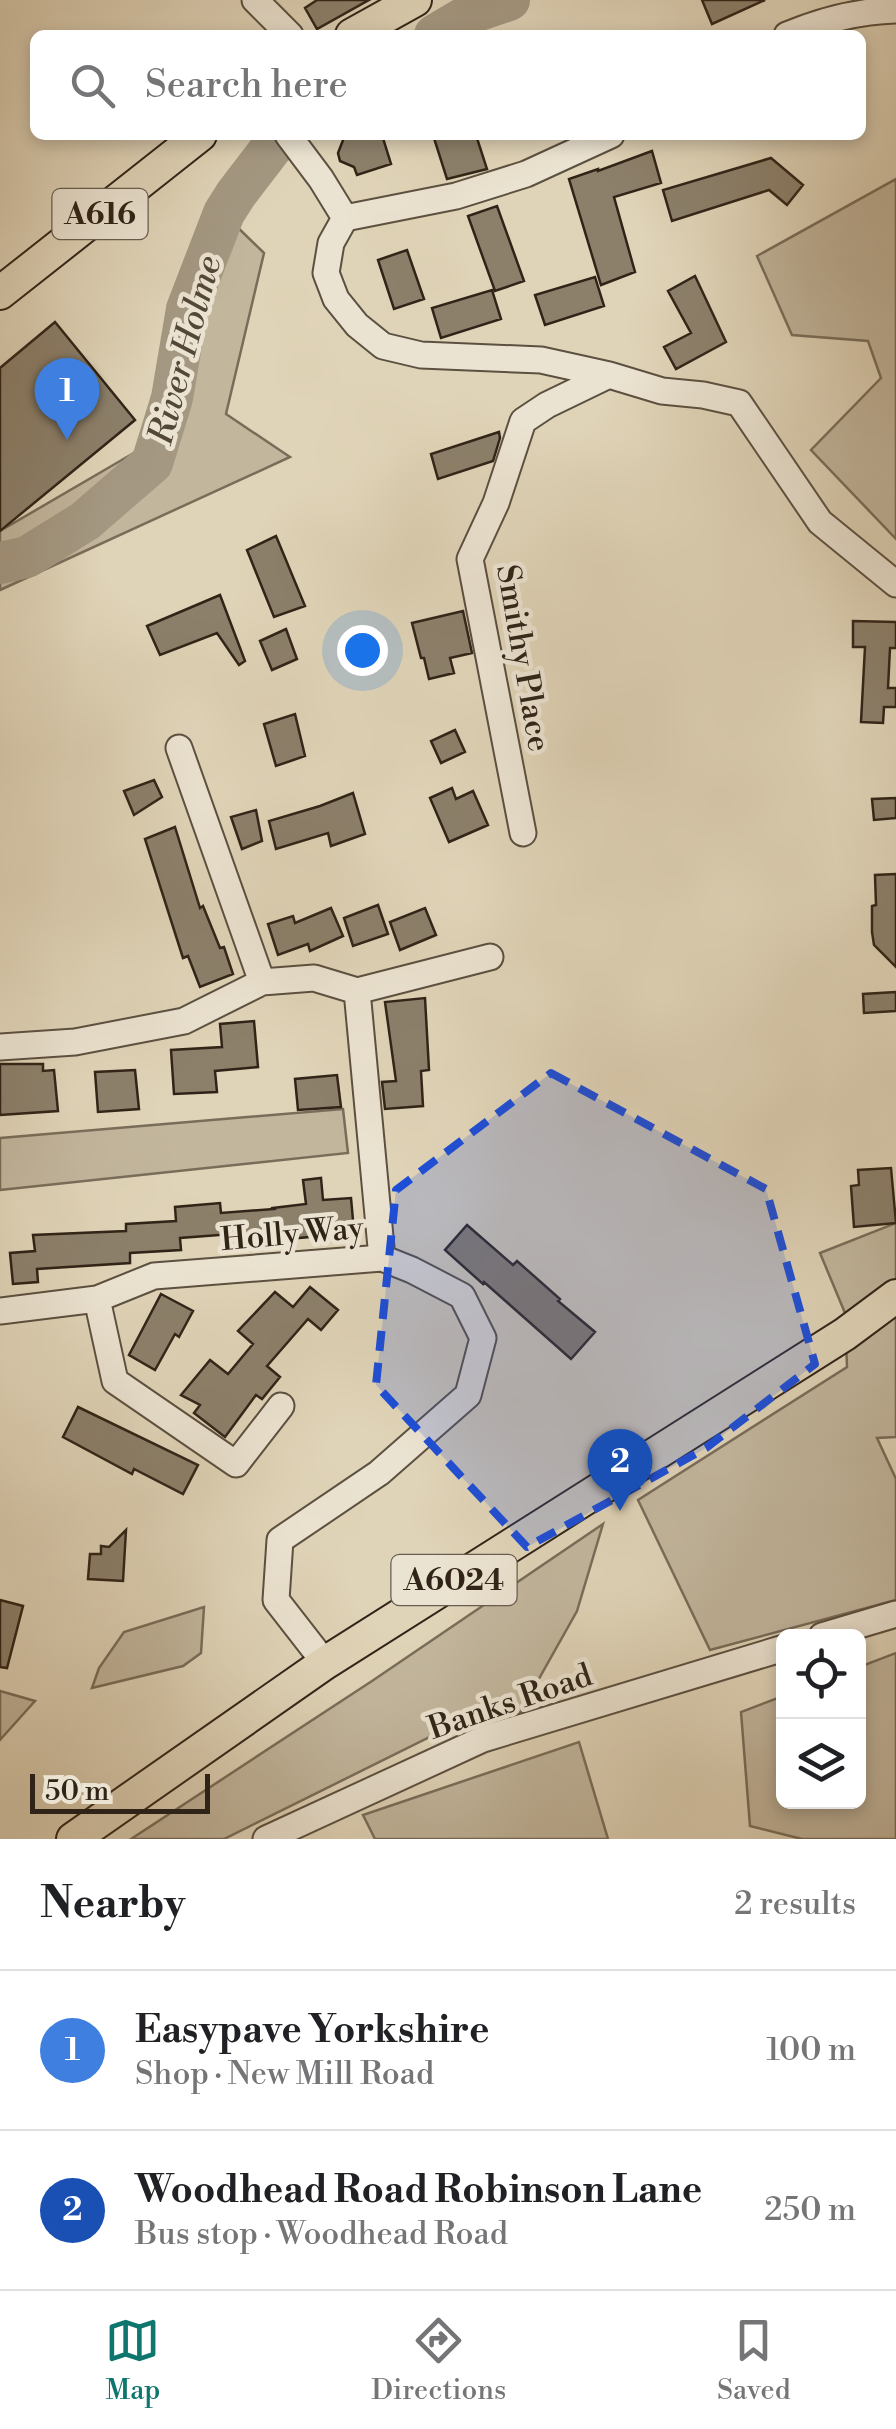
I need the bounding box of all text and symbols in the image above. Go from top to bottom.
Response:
search box [30,30,866,140]
icon: search [65,58,120,113]
text: Search here [145,62,348,109]
road number: A616 [52,189,148,239]
water label: River Holme [139,251,231,450]
pin: 1 [34,358,100,440]
street label: Smithy Place [487,562,559,755]
your location [337,625,388,676]
street label: Holly Way [219,1208,366,1260]
pin: 2 [588,1428,652,1511]
road number: A6024 [392,1555,516,1605]
map controls [776,1629,866,1809]
button: locate [776,1629,866,1719]
street label: Banks Road [422,1655,597,1749]
button: layers [776,1719,866,1809]
scale bar [30,1769,210,1814]
text: 50 m [45,1774,109,1809]
text: Nearby [40,1878,185,1931]
text: 2 results [734,1884,856,1924]
text: Easypave Yorkshire [135,2007,489,2054]
text: 1 [65,2030,80,2070]
text: 100 m [766,2030,856,2070]
text: Shop · New Mill Road [135,2054,434,2094]
text: Woodhead Road Robinson Lane [135,2167,702,2214]
text: 2 [62,2190,83,2230]
text: 250 m [764,2190,856,2230]
text: Bus stop · Woodhead Road [135,2214,508,2254]
tab: Map [105,2313,160,2408]
tab: Directions [371,2313,506,2408]
tab: Saved [717,2313,791,2408]

